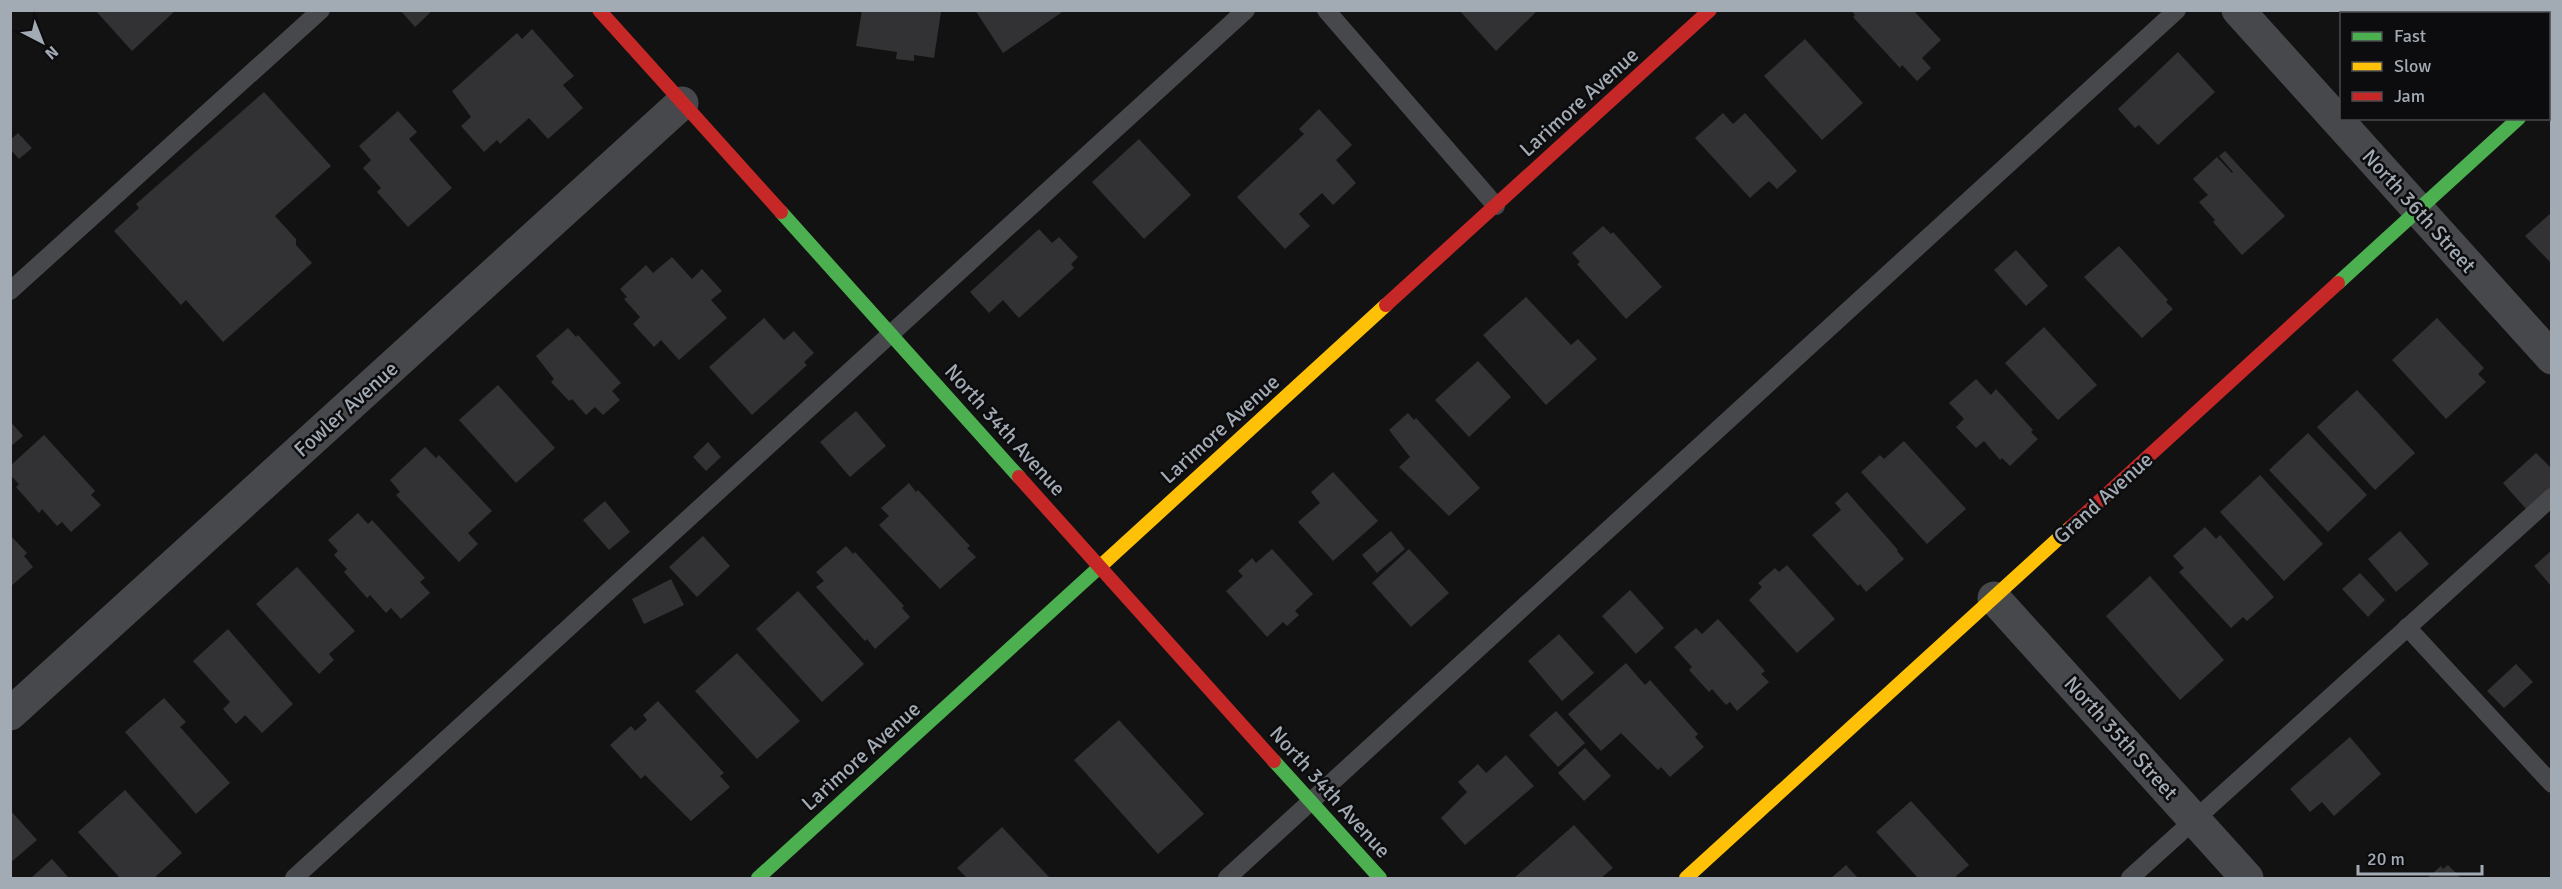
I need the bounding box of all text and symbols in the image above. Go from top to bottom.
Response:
north arrow [12,12,72,72]
legend [2340,12,2550,120]
text: Fast [2394,25,2426,47]
text: N [41,41,62,64]
street label: Larimore Avenue [1514,42,1644,162]
text: Slow [2394,55,2431,77]
text: Jam [2394,85,2425,107]
street label: North 36th Street [2357,144,2481,278]
street label: Fowler Avenue [289,356,403,462]
street label: North 34th Avenue [939,359,1071,501]
street label: Larimore Avenue [1155,369,1285,489]
street label: Grand Avenue [2048,447,2158,549]
street label: North 35th Street [2059,671,2183,805]
street label: Larimore Avenue [796,696,926,816]
street label: North 34th Avenue [1264,721,1396,863]
scale bar [2358,838,2482,876]
text: 20 m [2367,848,2405,870]

